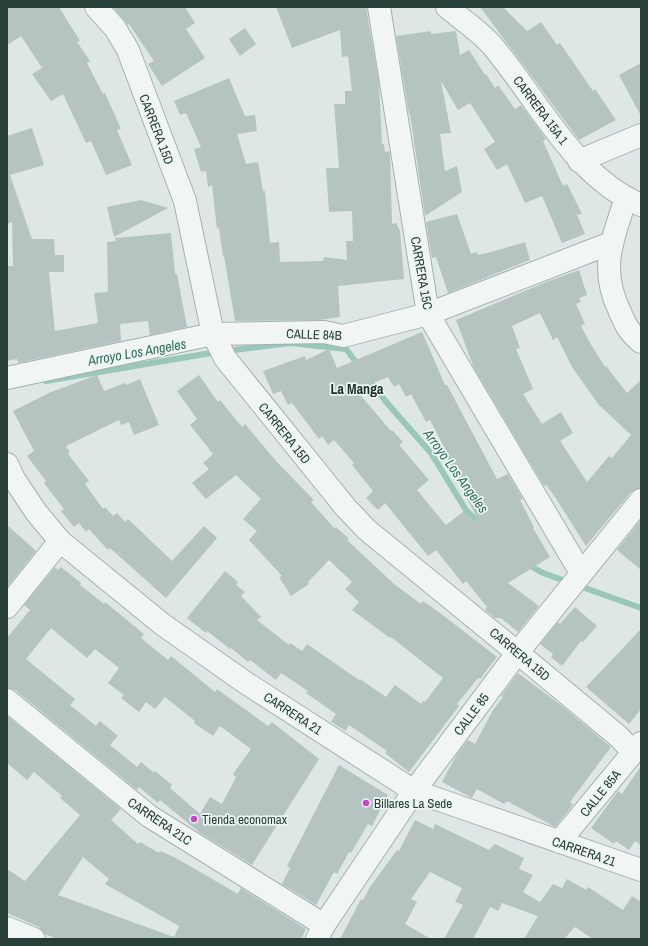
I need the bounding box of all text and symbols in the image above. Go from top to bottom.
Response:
street label: CARRERA 15A 1 [509,73,572,148]
street label: CARRERA 15D [135,92,178,167]
street label: CARRERA 15C [407,235,436,311]
street label: CALLE 84B [286,325,342,344]
water label: Arroyo Los Angeles [85,334,188,370]
district label: La Manga [331,380,384,398]
street label: CARRERA 15D [255,399,315,468]
water label: Arroyo Los Angeles [419,425,493,517]
street label: CARRERA 15D [486,624,554,685]
street label: CARRERA 21 [260,688,325,739]
street label: CALLE 85 [450,690,493,739]
street label: CALLE 85A [576,766,625,820]
street label: CARRERA 21C [124,794,195,849]
place label: Billares La Sede [374,795,452,812]
marker: Billares La Sede [361,798,371,808]
place label: Tienda economax [202,811,288,828]
marker: Tienda economax [189,814,199,824]
street label: CARRERA 21 [550,833,618,870]

